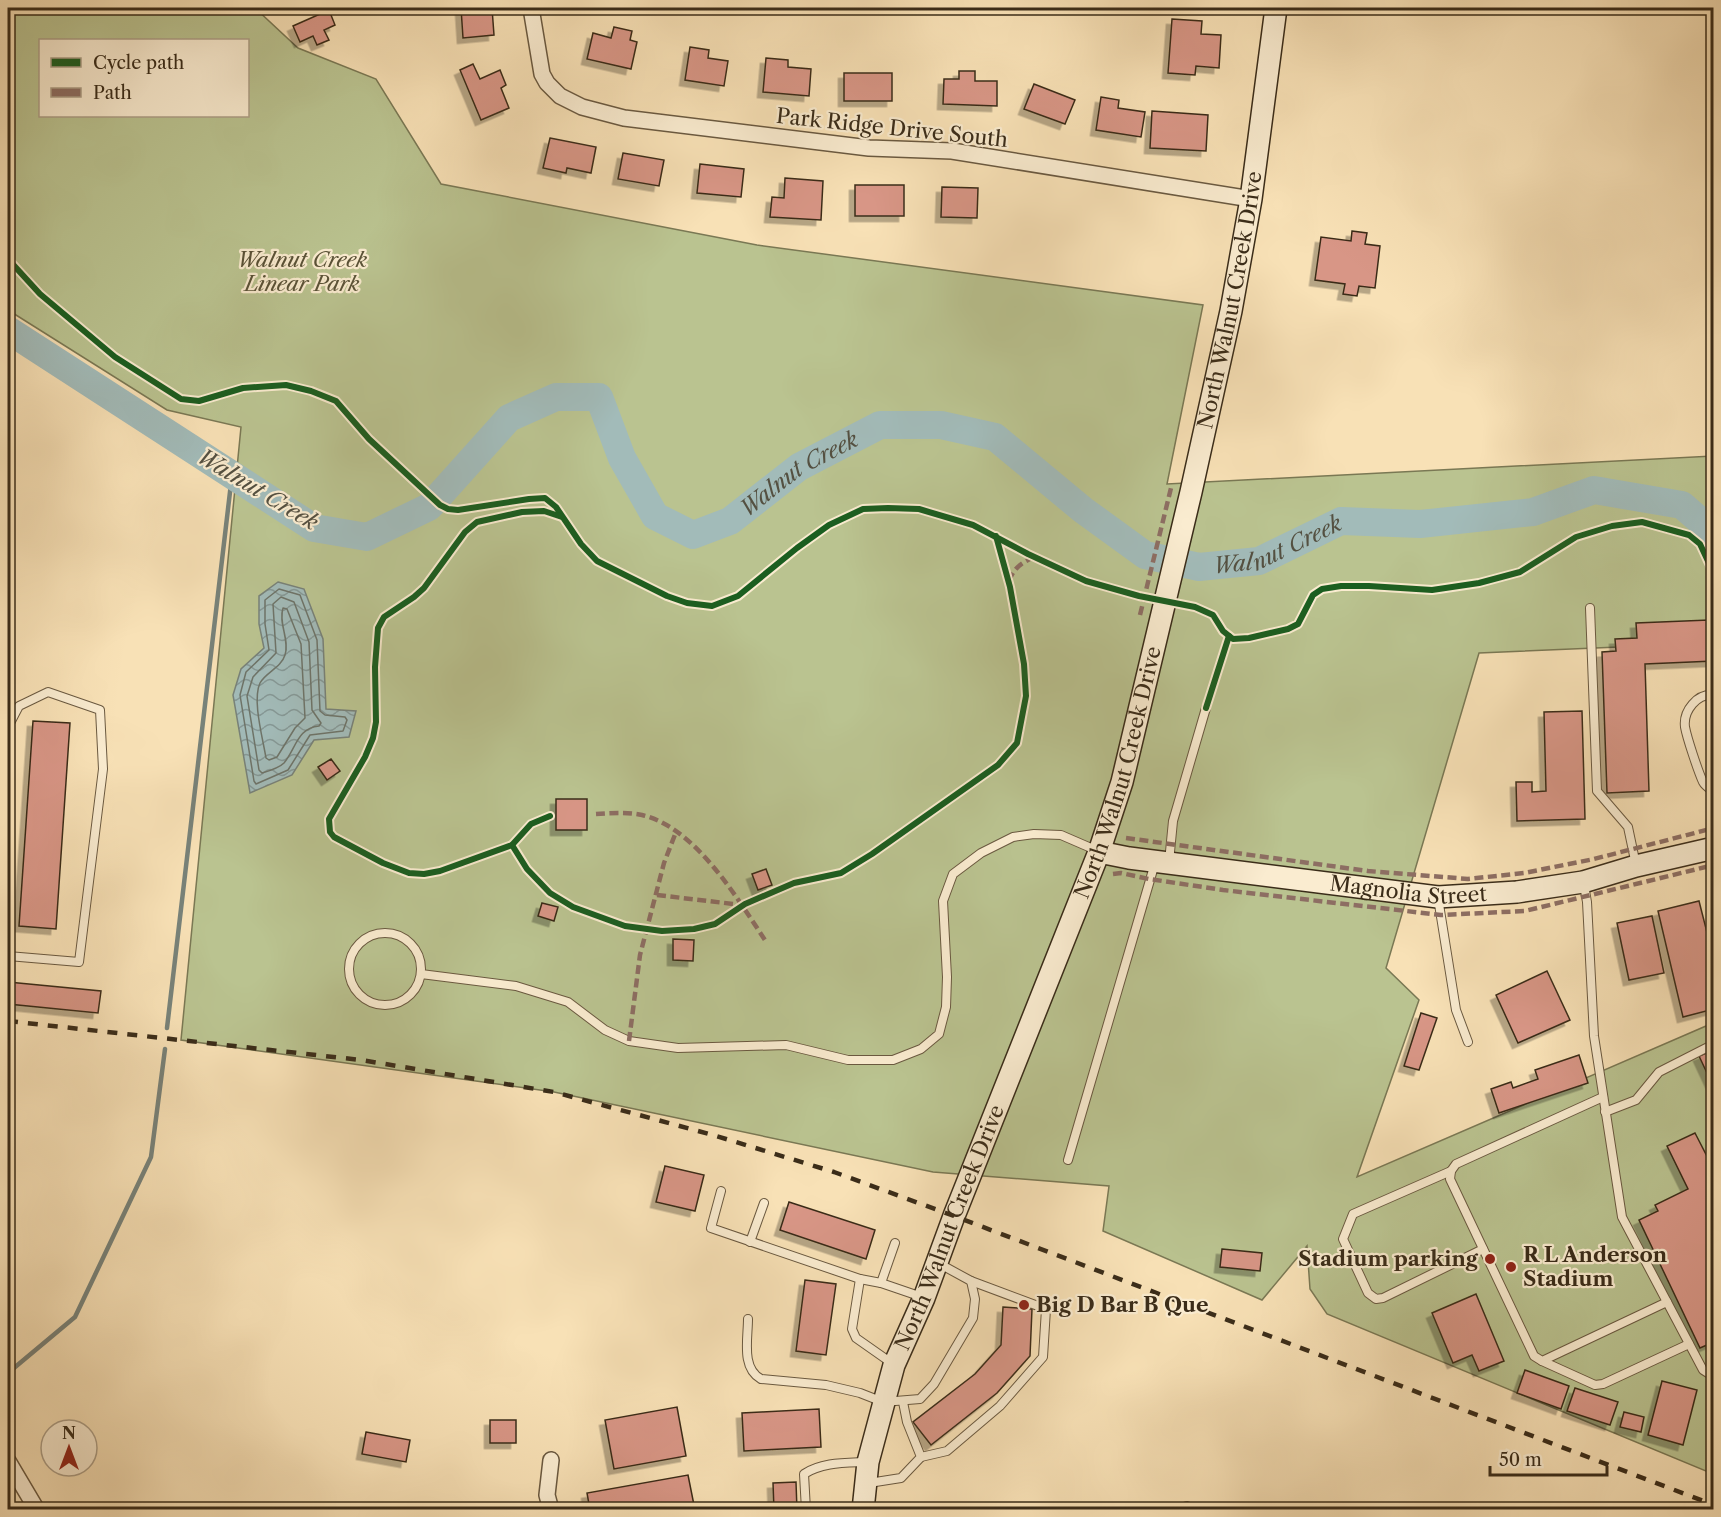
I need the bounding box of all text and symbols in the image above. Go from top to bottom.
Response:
legend [39,39,249,117]
text: Cycle path [93,52,184,74]
text: Path [93,82,132,104]
street label: Park Ridge Drive South [775,103,1009,152]
street label: North Walnut Creek Drive [1192,170,1267,431]
park label: Walnut Creek Linear Park [237,247,367,296]
water label: Walnut Creek [734,426,863,522]
water label: Walnut Creek [192,443,324,536]
water label: Walnut Creek [1212,509,1347,580]
street label: North Walnut Creek Drive [1069,644,1166,902]
street label: Magnolia Street [1328,870,1488,909]
street label: North Walnut Creek Drive [889,1101,1009,1354]
place label: R L Anderson Stadium [1523,1242,1668,1291]
place label: Stadium parking [1298,1246,1479,1271]
marker: Stadium parking [1483,1252,1497,1266]
marker: R L Anderson Stadium [1504,1260,1518,1274]
place label: Big D Bar B Que [1036,1292,1208,1317]
marker: Big D Bar B Que [1017,1298,1031,1312]
north arrow [39,1418,99,1478]
text: N [62,1423,76,1443]
scale bar [1490,1439,1607,1477]
text: 50 m [1499,1449,1542,1471]

